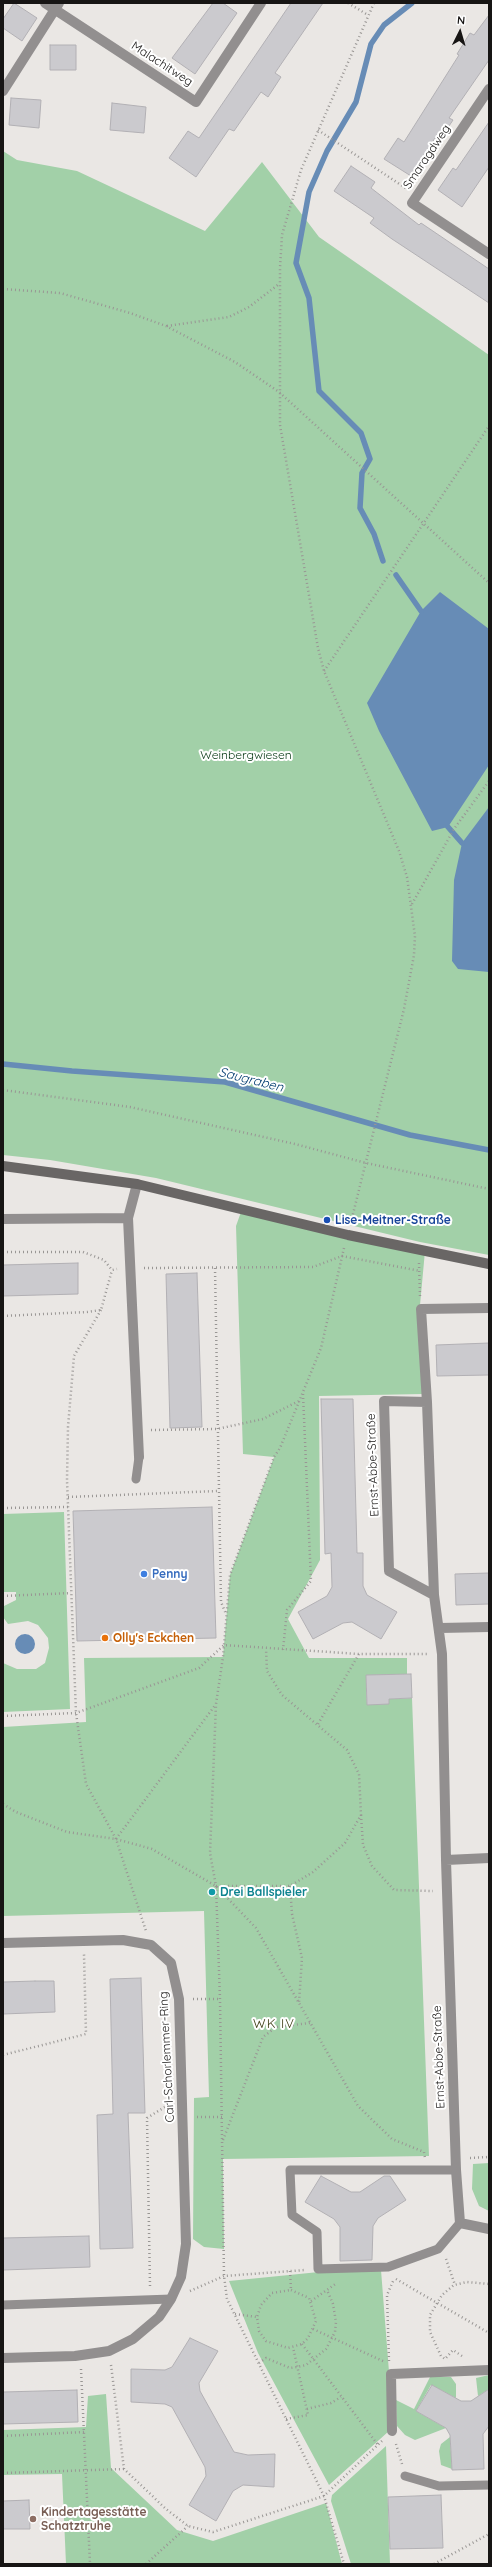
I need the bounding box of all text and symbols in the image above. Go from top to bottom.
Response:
north arrow [440,12,480,52]
text: N [456,13,466,27]
street label: Malachitweg [128,39,196,89]
street label: Smaragdweg [400,122,454,192]
park label: Weinbergwiesen [200,748,292,762]
water label: Saugraben [217,1064,285,1096]
place label: Lise-Meitner-Straße [335,1213,451,1227]
marker: Lise-Meitner-Straße [322,1215,332,1225]
street label: Ernst-Abbe-Straße [364,1413,382,1517]
place label: Penny [152,1567,187,1581]
marker: Penny [139,1569,149,1579]
place label: Olly's Eckchen [113,1631,194,1645]
marker: Olly's Eckchen [100,1633,110,1643]
place label: Drei Ballspieler [220,1885,307,1899]
marker: Drei Ballspieler [207,1887,217,1897]
street label: Carl-Schorlemmer-Ring [156,1991,178,2123]
street label: Ernst-Abbe-Straße [430,2005,448,2109]
district label: WK IV [253,2016,295,2032]
place label: Kindertagesstätte Schatztruhe [41,2505,146,2533]
marker: Kindertagesstätte Schatztruhe [28,2514,38,2524]

